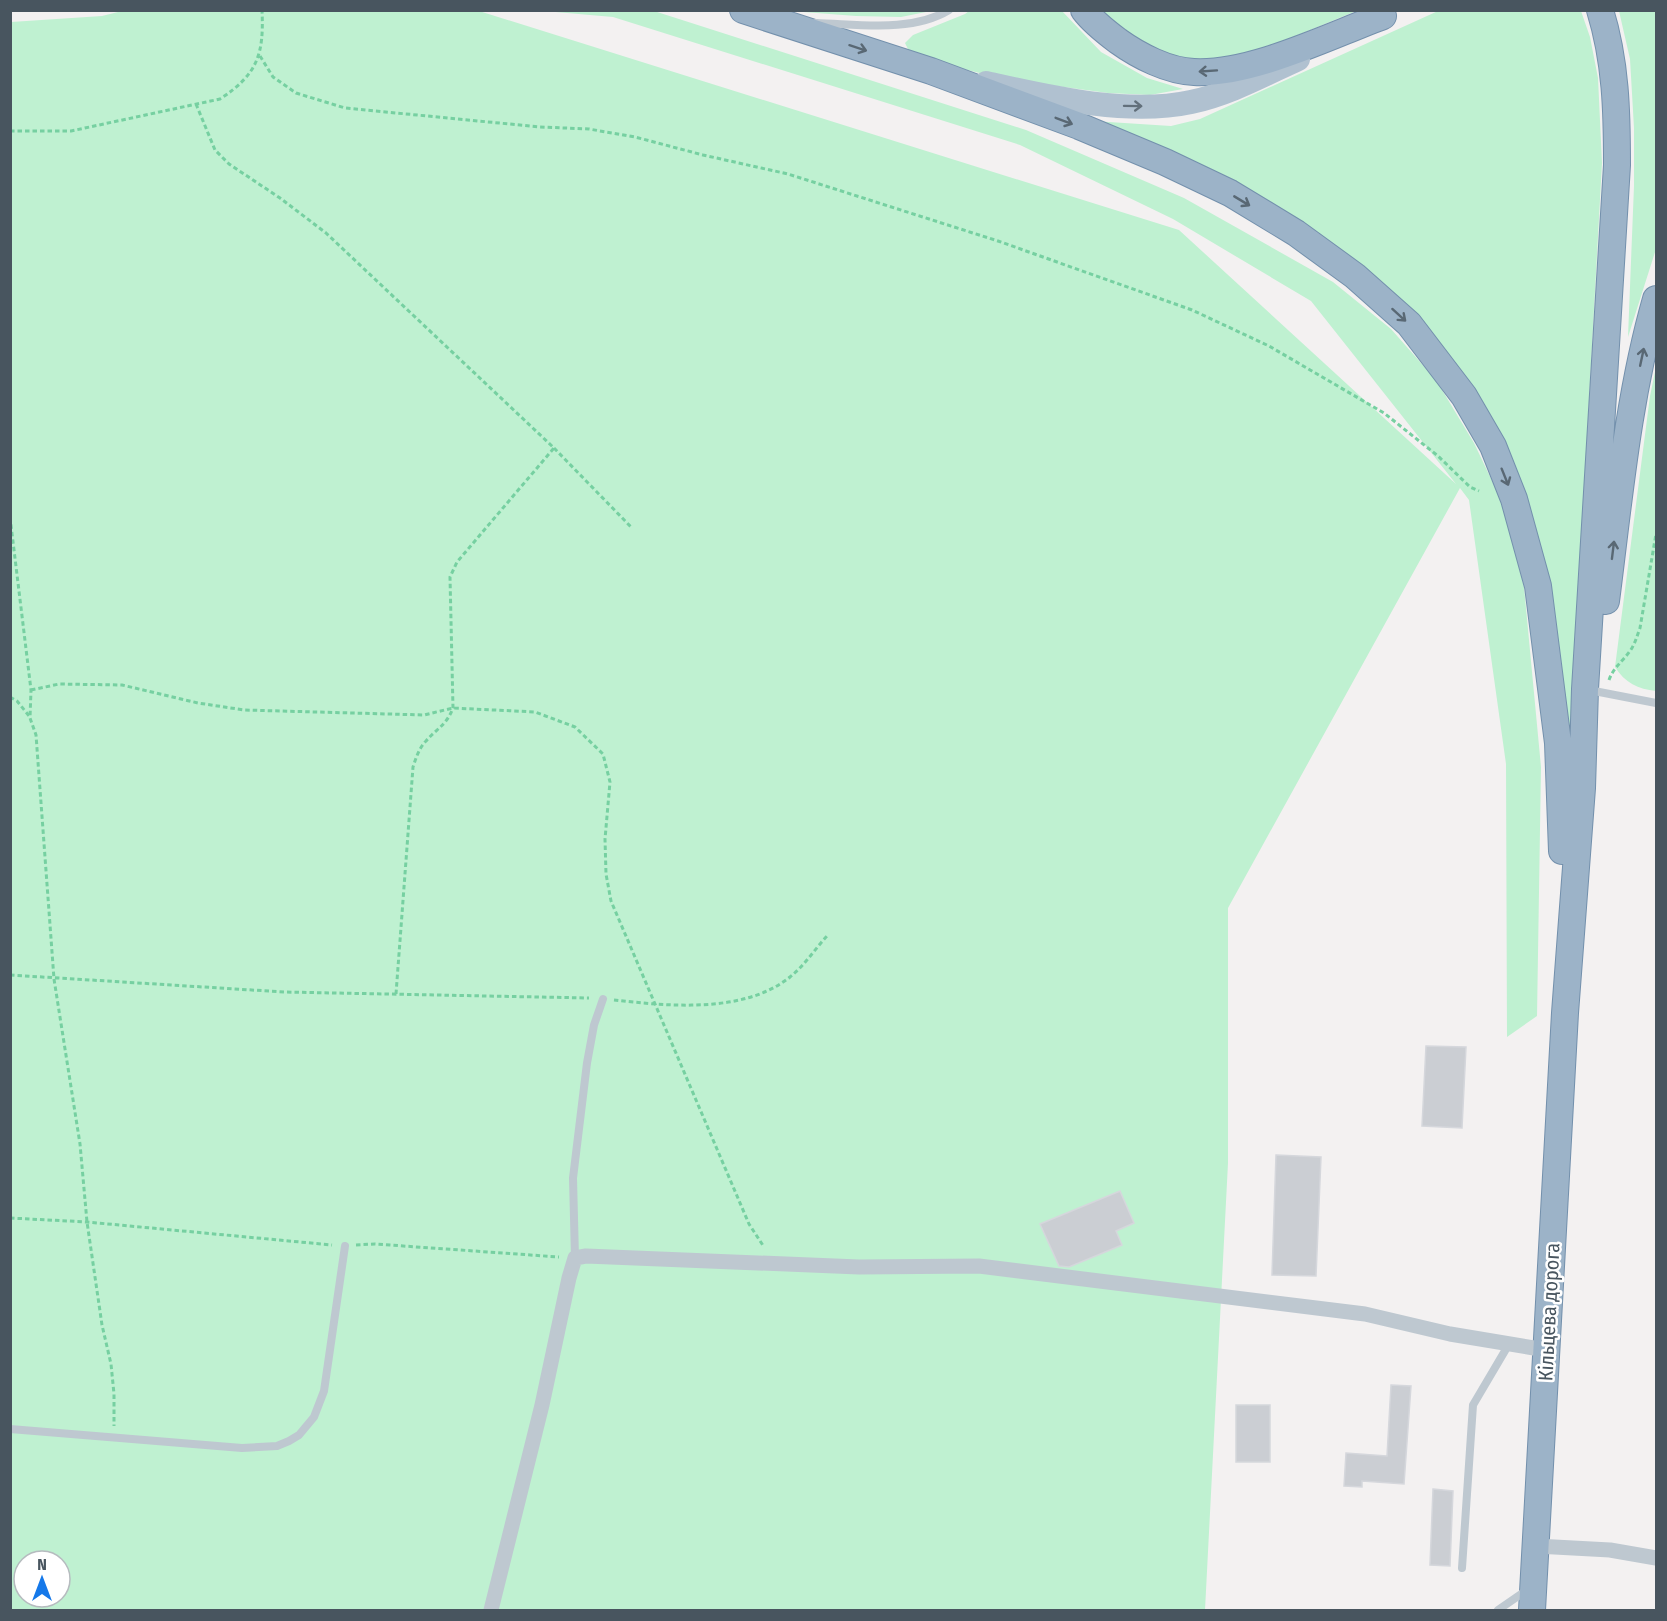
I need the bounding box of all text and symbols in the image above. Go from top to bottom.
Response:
one-way arrow [848,43,867,54]
one-way arrow [1198,66,1218,77]
one-way arrow [1123,100,1143,112]
one-way arrow [1055,116,1073,127]
one-way arrow [1233,195,1250,207]
one-way arrow [1392,308,1407,322]
one-way arrow [1637,348,1648,367]
one-way arrow [1501,467,1512,486]
one-way arrow [1607,540,1618,560]
street label: Кільцева дорога [1533,1242,1565,1382]
north arrow [12,1549,72,1609]
text: N [37,1555,47,1574]

